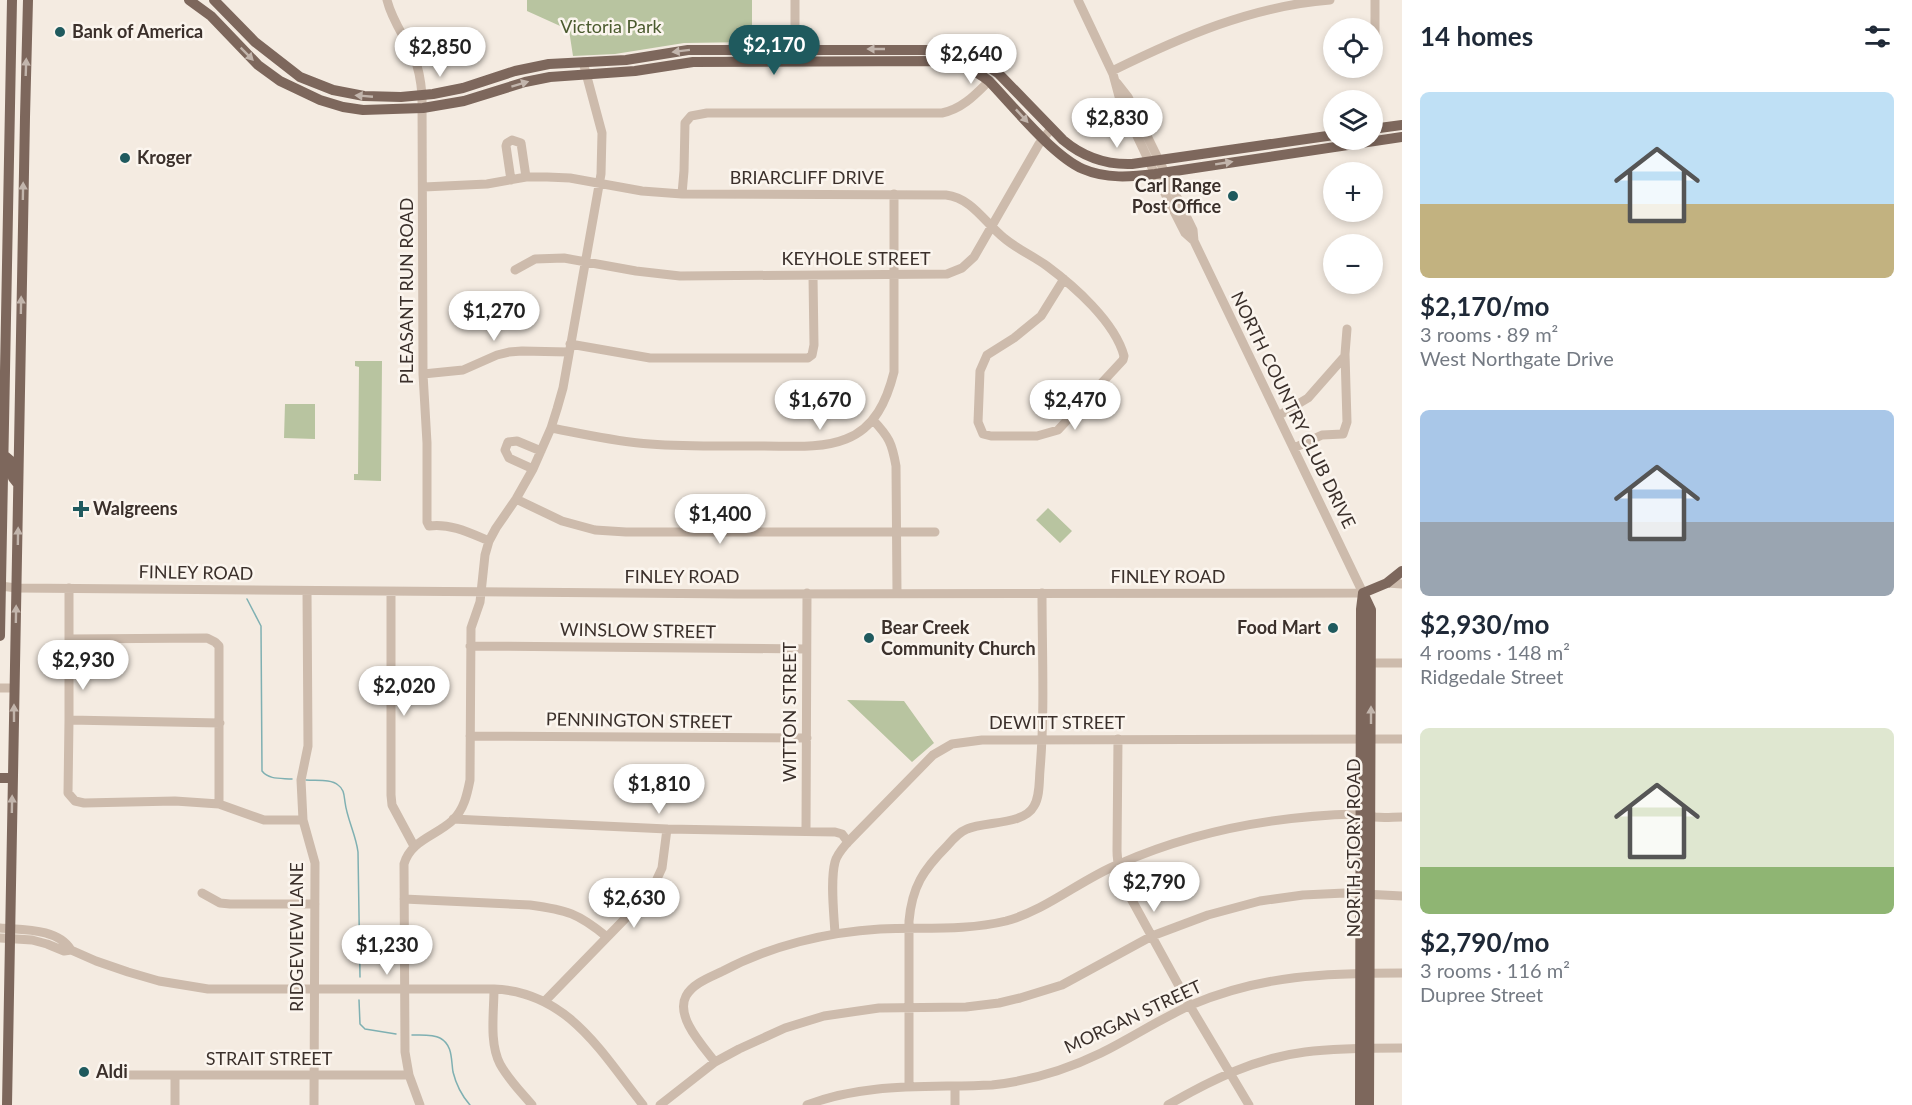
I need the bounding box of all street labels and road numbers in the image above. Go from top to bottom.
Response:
street label: BRIARCLIFF DRIVE [730,166,884,188]
street label: PLEASANT RUN ROAD [395,198,417,384]
street label: KEYHOLE STREET [781,247,931,269]
street label: NORTH COUNTRY CLUB DRIVE [1227,288,1361,531]
street label: FINLEY ROAD [138,560,254,584]
street label: FINLEY ROAD [625,565,739,587]
street label: FINLEY ROAD [1111,565,1225,587]
street label: WINSLOW STREET [560,618,717,642]
street label: WITTON STREET [778,642,800,782]
street label: PENNINGTON STREET [546,707,733,733]
street label: DEWITT STREET [989,711,1125,733]
street label: NORTH STORY ROAD [1342,758,1364,938]
street label: RIDGEVIEW LANE [285,862,307,1012]
street label: MORGAN STREET [1060,974,1205,1058]
street label: STRAIT STREET [206,1047,333,1069]

